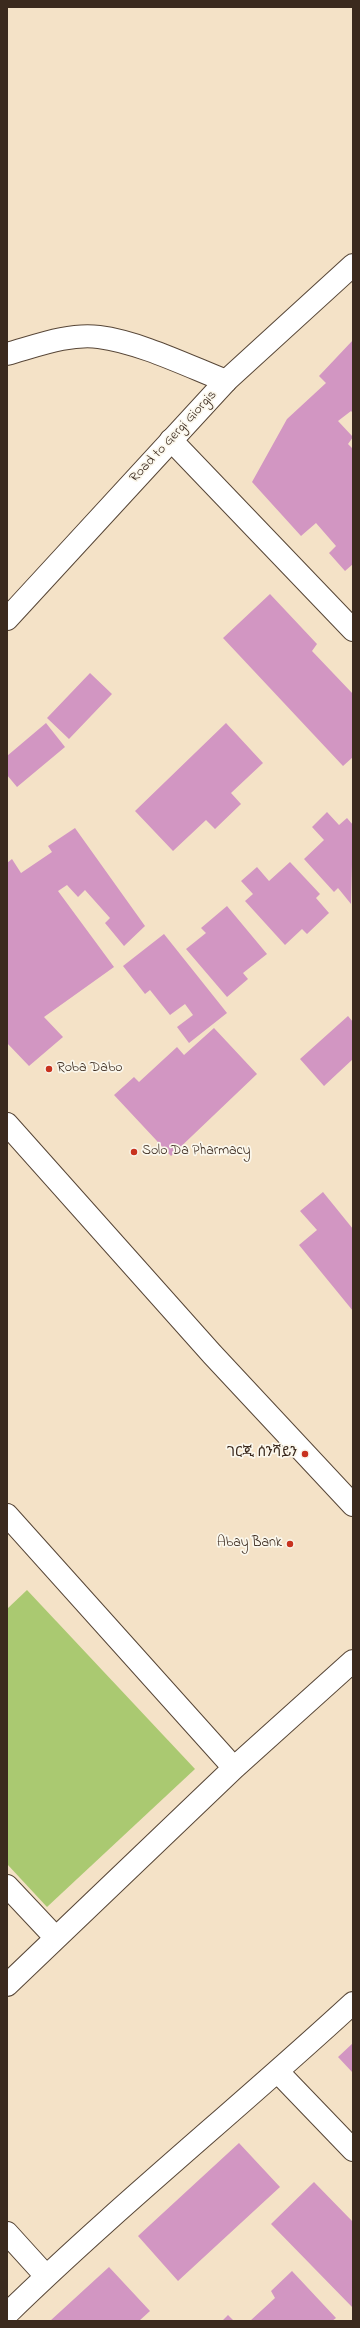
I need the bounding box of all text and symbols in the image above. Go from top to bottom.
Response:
street label: Road to Gergi Giorgis [127,387,221,487]
place label: Roba Dabo [57,1061,123,1077]
marker: Roba Dabo [44,1064,54,1074]
place label: Solo Da Pharmacy [142,1144,251,1160]
marker: Solo Da Pharmacy [129,1147,139,1157]
place label: ገርጂ ሰንሻይን [227,1446,297,1462]
marker: ገርጂ ሰንሻይን [300,1449,310,1459]
place label: Abay Bank [217,1536,282,1552]
marker: Abay Bank [285,1539,295,1549]

